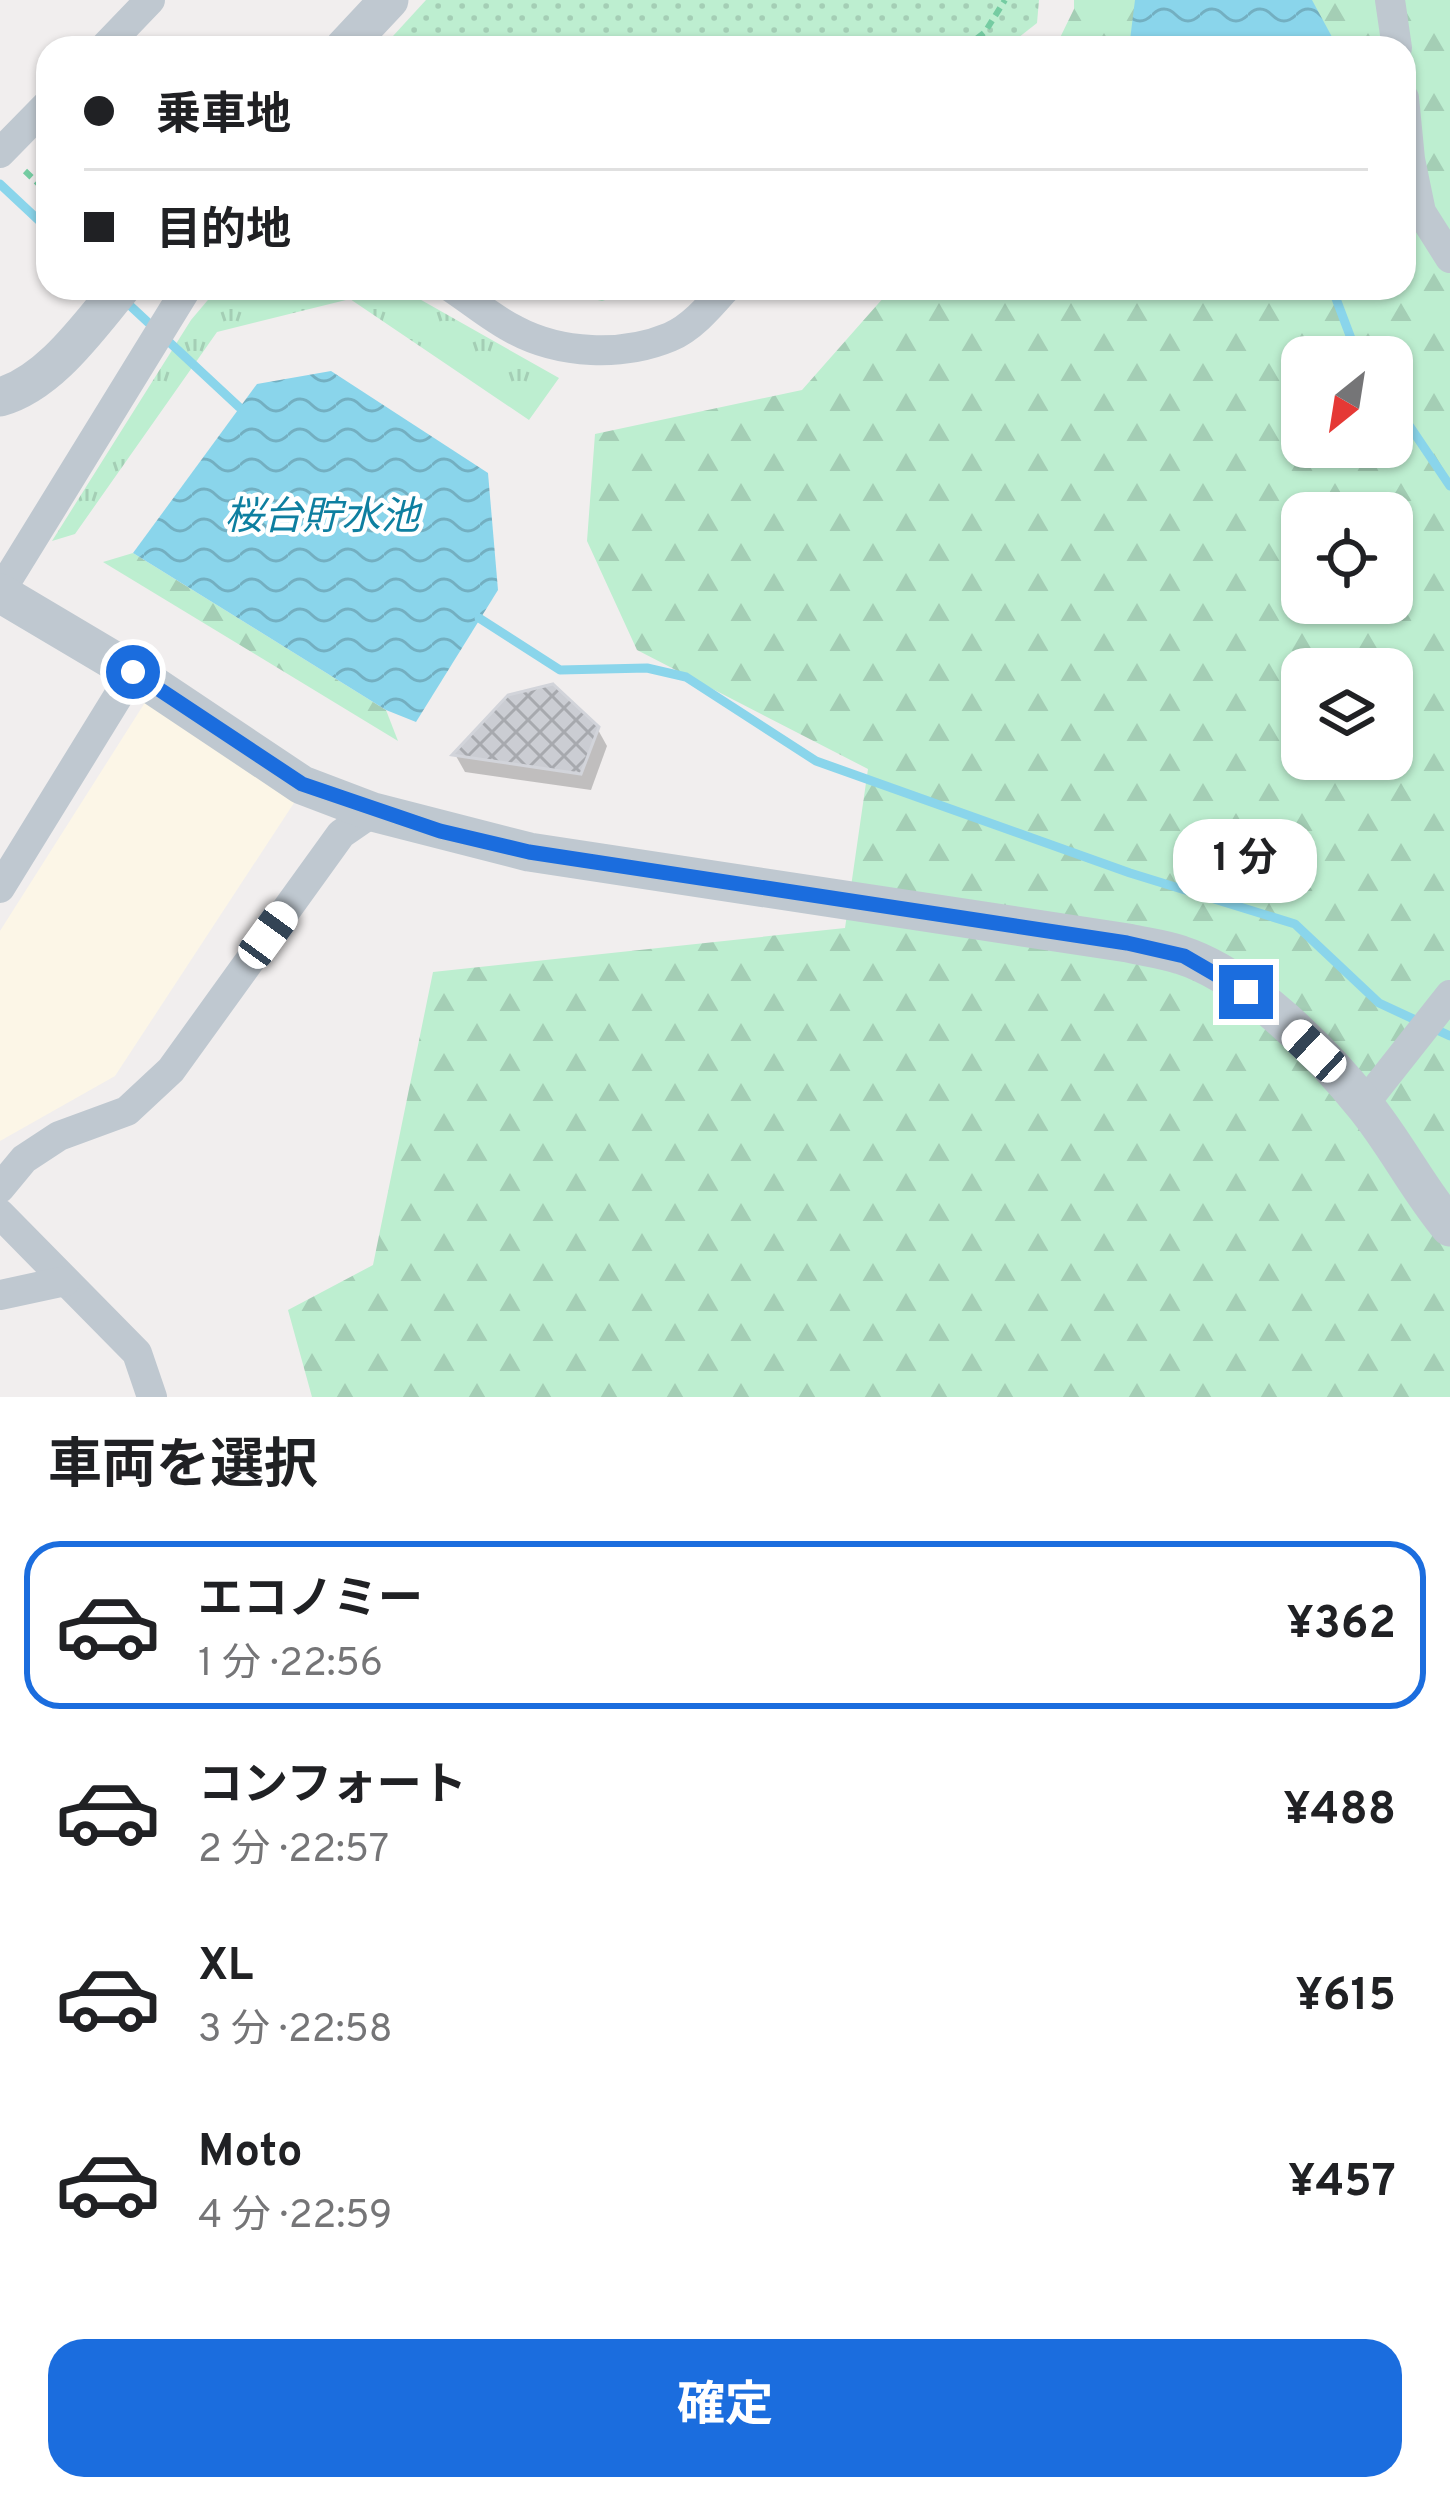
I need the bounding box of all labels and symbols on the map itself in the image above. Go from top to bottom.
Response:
north arrow [1281,336,1413,468]
water label: 桜台貯水池 [224,495,423,544]
route start [106,645,160,699]
callout: 1 分 [1174,818,1318,902]
car [232,895,304,975]
route end [1219,965,1273,1019]
car [1275,1013,1353,1089]

